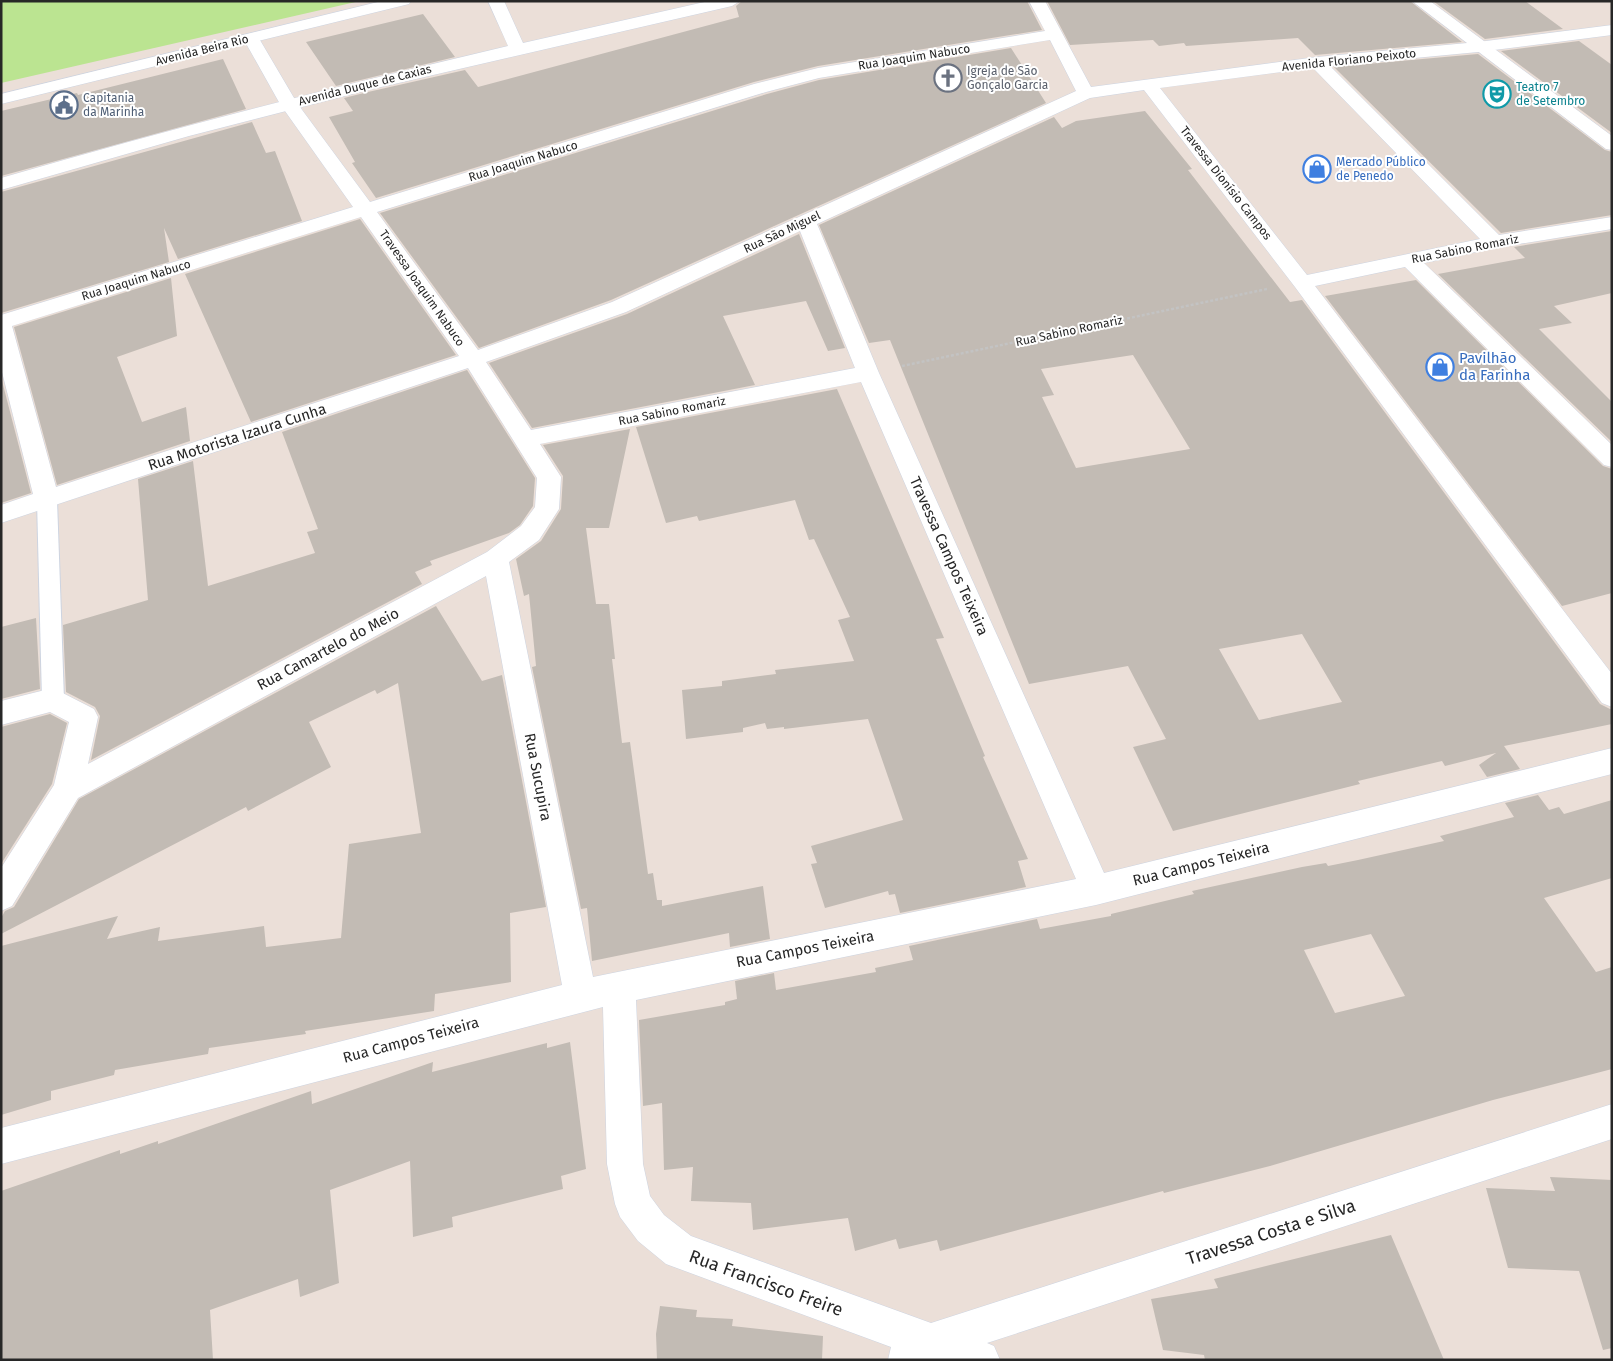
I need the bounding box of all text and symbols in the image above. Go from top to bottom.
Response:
street label: Avenida Beira Rio [154,32,250,68]
street label: Rua Joaquim Nabuco [857,41,971,73]
street label: Avenida Floriano Peixoto [1281,46,1417,74]
street label: Avenida Duque de Caxias [297,62,433,108]
church icon: Igreja de São Gonçalo Garcia [933,63,963,93]
place label: Igreja de São Gonçalo Garcia [967,64,1048,92]
theatre icon: Teatro 7 de Setembro [1482,79,1512,109]
place label: Teatro 7 de Setembro [1516,80,1585,108]
public building icon: Capitania da Marinha [49,90,79,120]
place label: Capitania da Marinha [83,91,144,119]
street label: Travessa Dionísio Campos [1177,123,1275,243]
street label: Rua Joaquim Nabuco [467,138,579,184]
shop icon: Mercado Público de Penedo [1302,154,1332,184]
place label: Mercado Público de Penedo [1336,155,1426,183]
street label: Rua São Miguel [741,208,823,256]
street label: Travessa Joaquim Nabuco [376,227,468,349]
street label: Rua Sabino Romariz [1410,232,1520,266]
street label: Rua Joaquim Nabuco [80,257,192,303]
street label: Rua Sabino Romariz [1014,313,1124,349]
place label: Pavilhão da Farinha [1459,349,1531,384]
shop icon: Pavilhão da Farinha [1425,352,1455,382]
street label: Rua Sabino Romariz [617,394,727,428]
street label: Rua Motorista Izaura Cunha [146,400,328,474]
street label: Travessa Campos Teixeira [906,474,992,638]
street label: Rua Camartelo do Meio [254,604,402,694]
street label: Rua Sucupira [521,732,555,822]
street label: Rua Campos Teixeira [1131,838,1271,890]
street label: Rua Campos Teixeira [734,927,876,971]
street label: Rua Campos Teixeira [341,1013,481,1067]
street label: Travessa Costa e Silva [1184,1194,1358,1270]
street label: Rua Francisco Freire [686,1245,846,1321]

